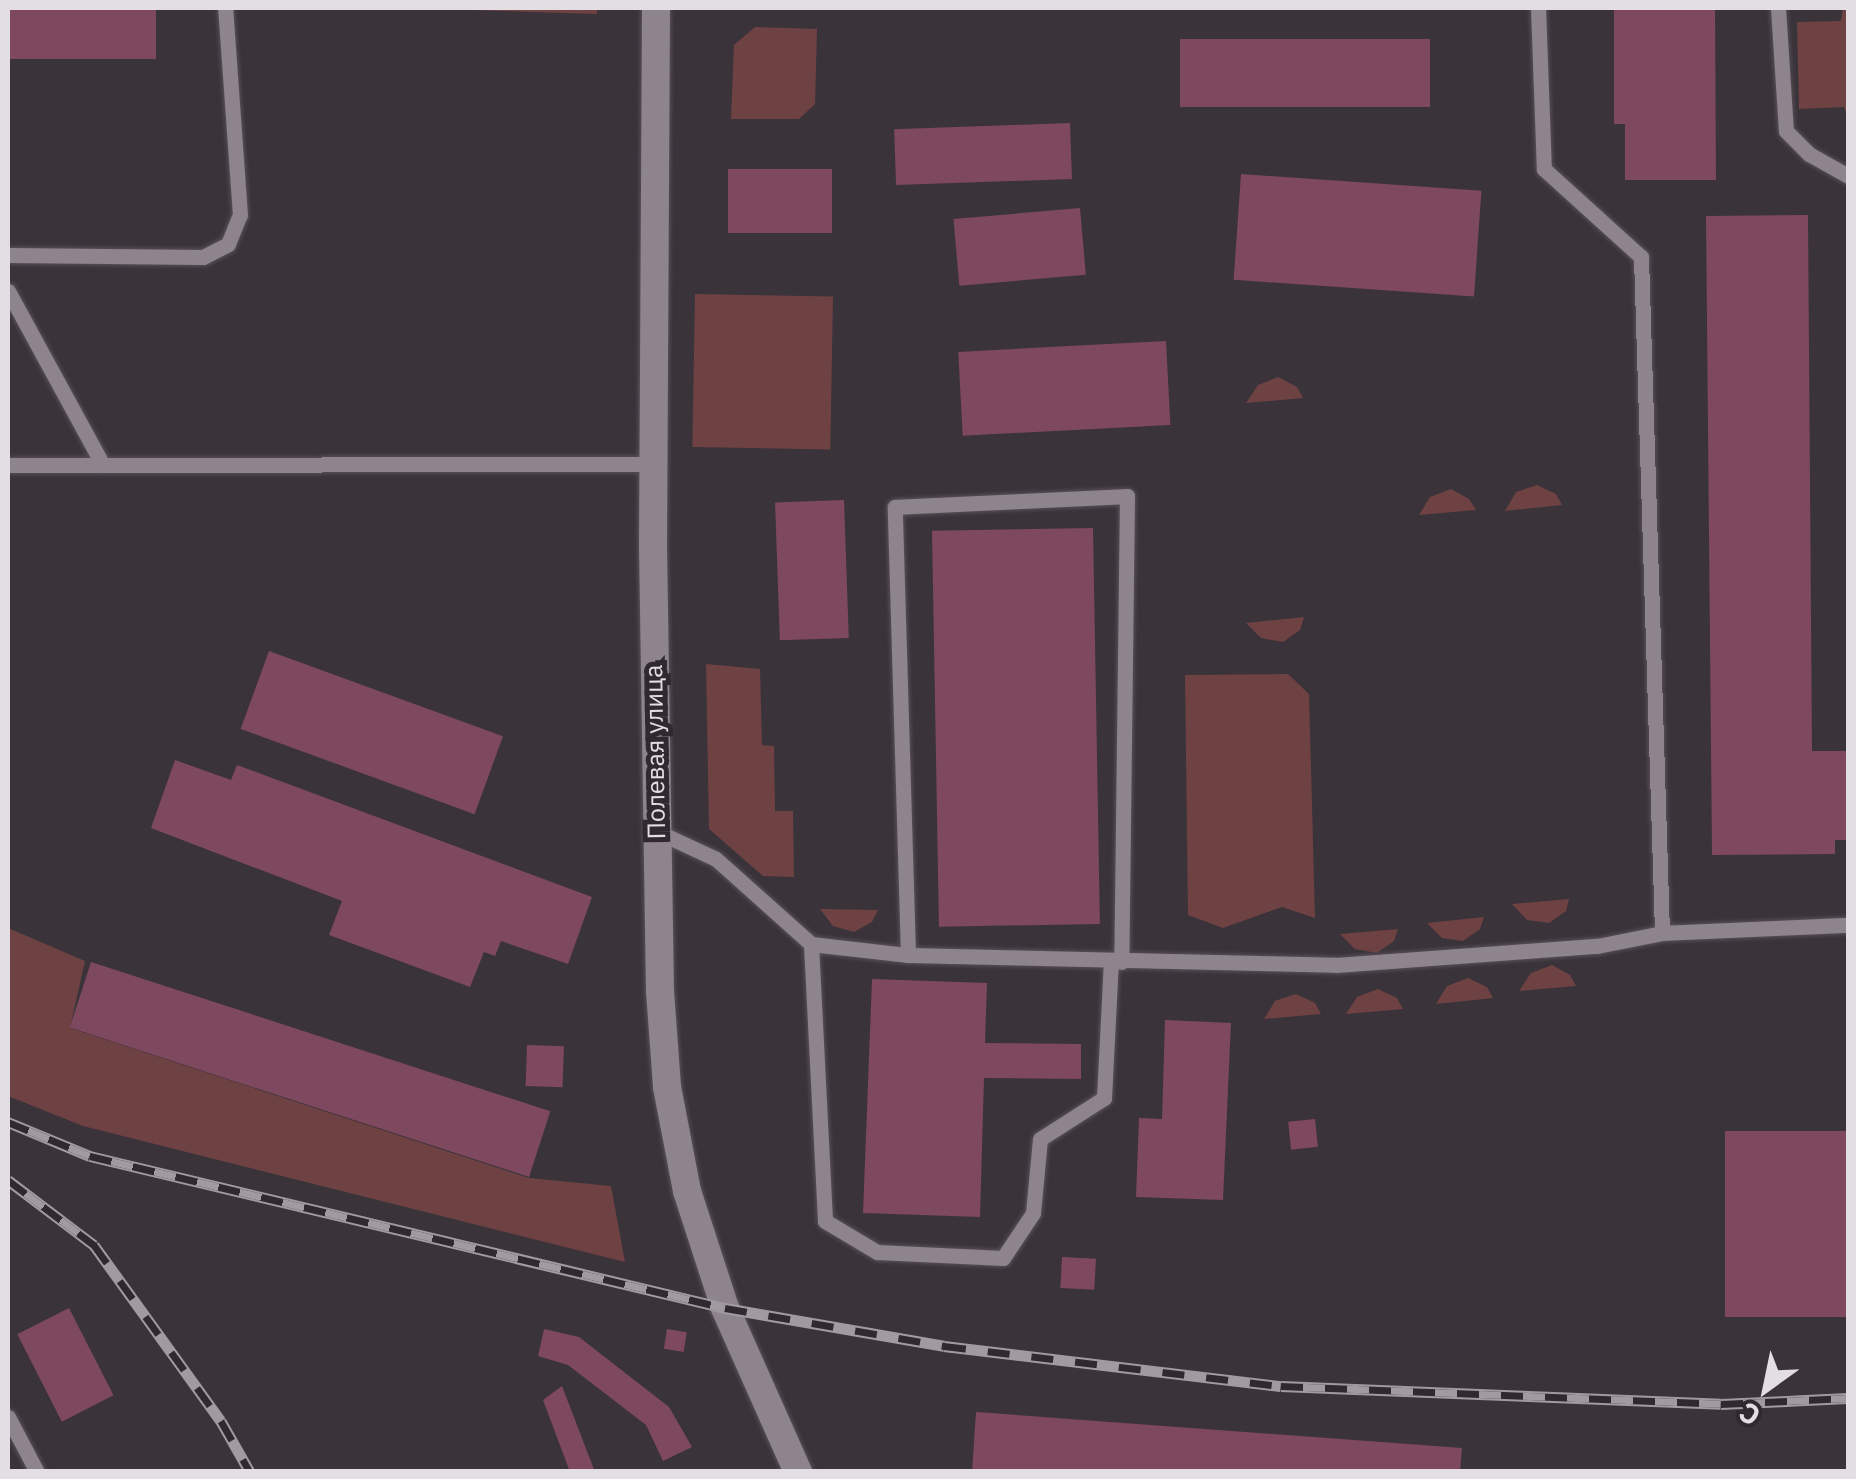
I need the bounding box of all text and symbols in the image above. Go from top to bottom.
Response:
street label: Полевая улица [638,664,672,840]
north arrow [1716,1339,1816,1439]
text: С [1732,1394,1767,1435]

